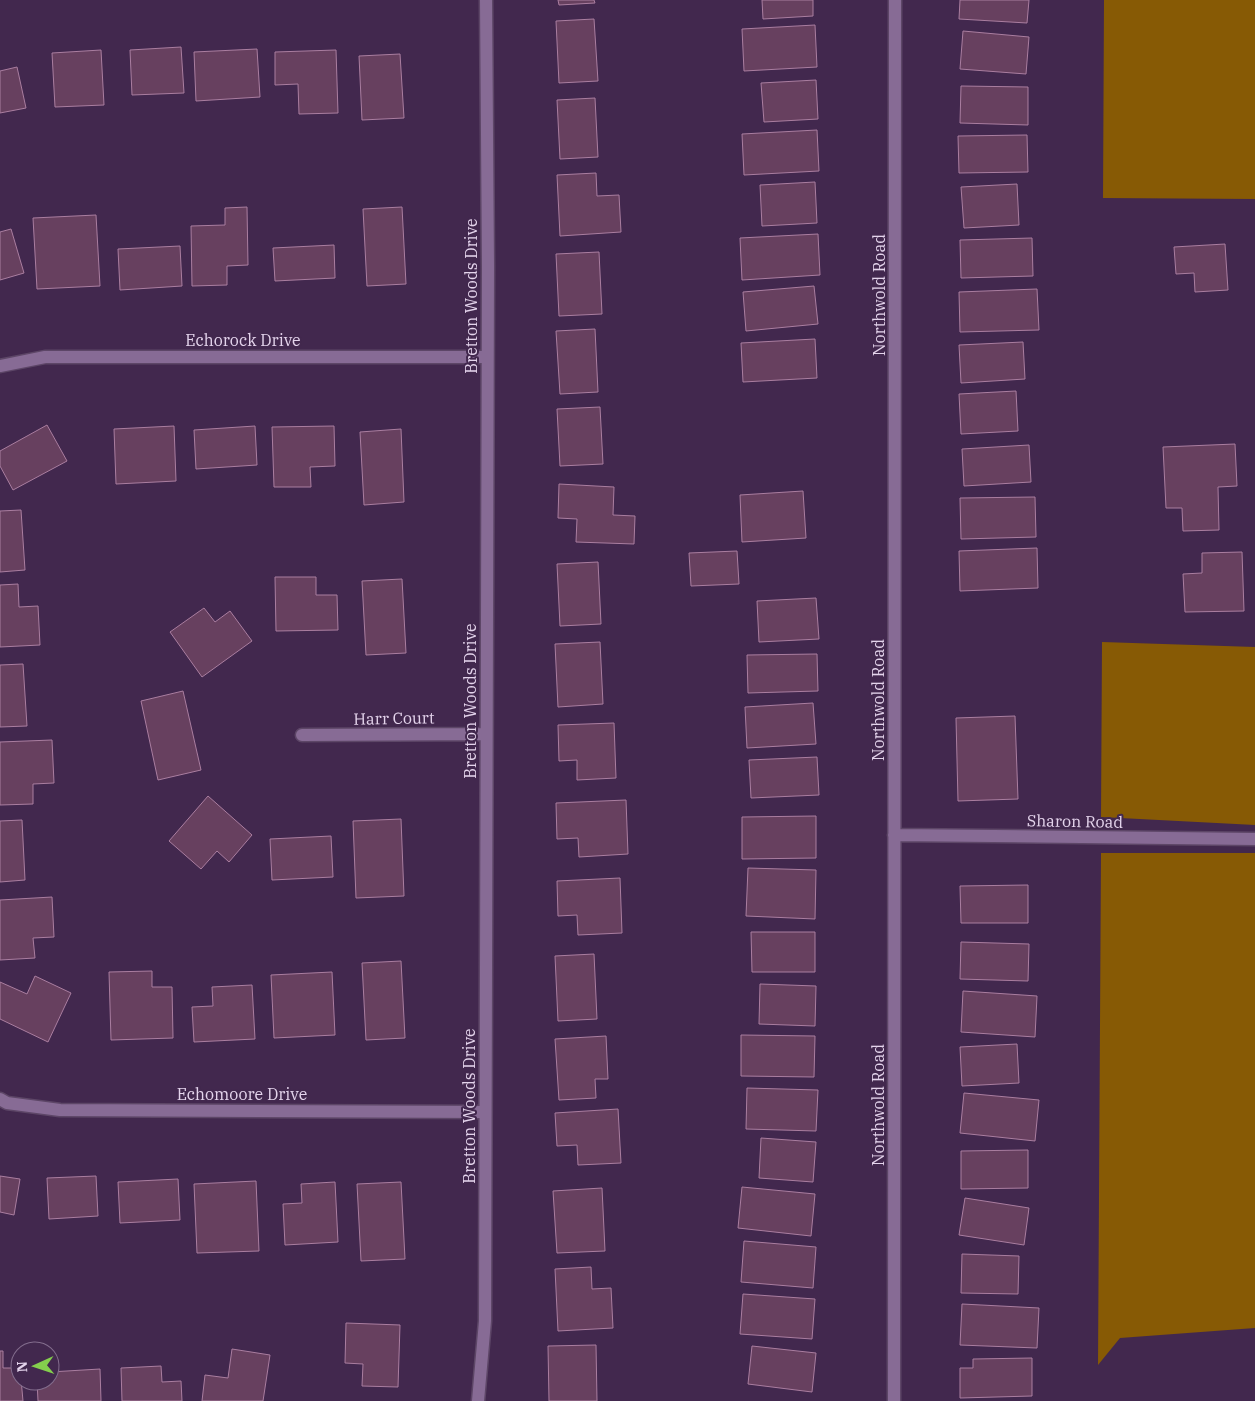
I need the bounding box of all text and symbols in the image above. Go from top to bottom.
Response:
street label: Bretton Woods Drive [461,218,481,374]
street label: Northwold Road [869,234,889,356]
street label: Echorock Drive [185,330,301,350]
street label: Bretton Woods Drive [460,623,480,779]
street label: Northwold Road [868,639,888,761]
street label: Harr Court [353,707,435,729]
street label: Sharon Road [1027,810,1124,832]
street label: Bretton Woods Drive [459,1028,479,1184]
street label: Northwold Road [868,1044,888,1166]
street label: Echomoore Drive [177,1084,307,1104]
north arrow [10,1341,60,1391]
text: N [13,1361,31,1373]

